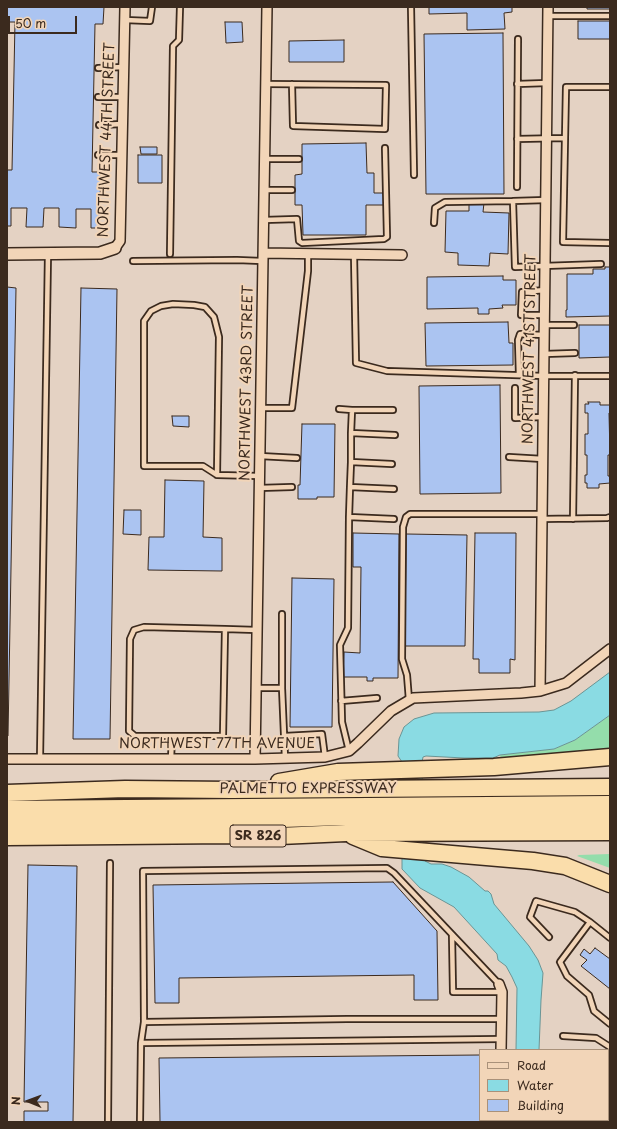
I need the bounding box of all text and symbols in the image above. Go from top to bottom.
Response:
scale bar [10,8,79,34]
text: 50 m [15,14,46,32]
street label: NORTHWEST 44TH STREET [95,42,119,238]
street label: NORTHWEST 41ST STREET [520,254,540,444]
street label: NORTHWEST 43RD STREET [237,285,257,481]
street label: NORTHWEST 77TH AVENUE [119,736,315,752]
street label: PALMETTO EXPRESSWAY [220,781,396,797]
road number: SR 826 [230,825,286,847]
legend [479,1049,609,1121]
text: Road [517,1056,546,1074]
text: Water [517,1076,553,1094]
north arrow [8,1081,48,1121]
text: N [7,1096,24,1105]
text: Building [517,1096,564,1114]

